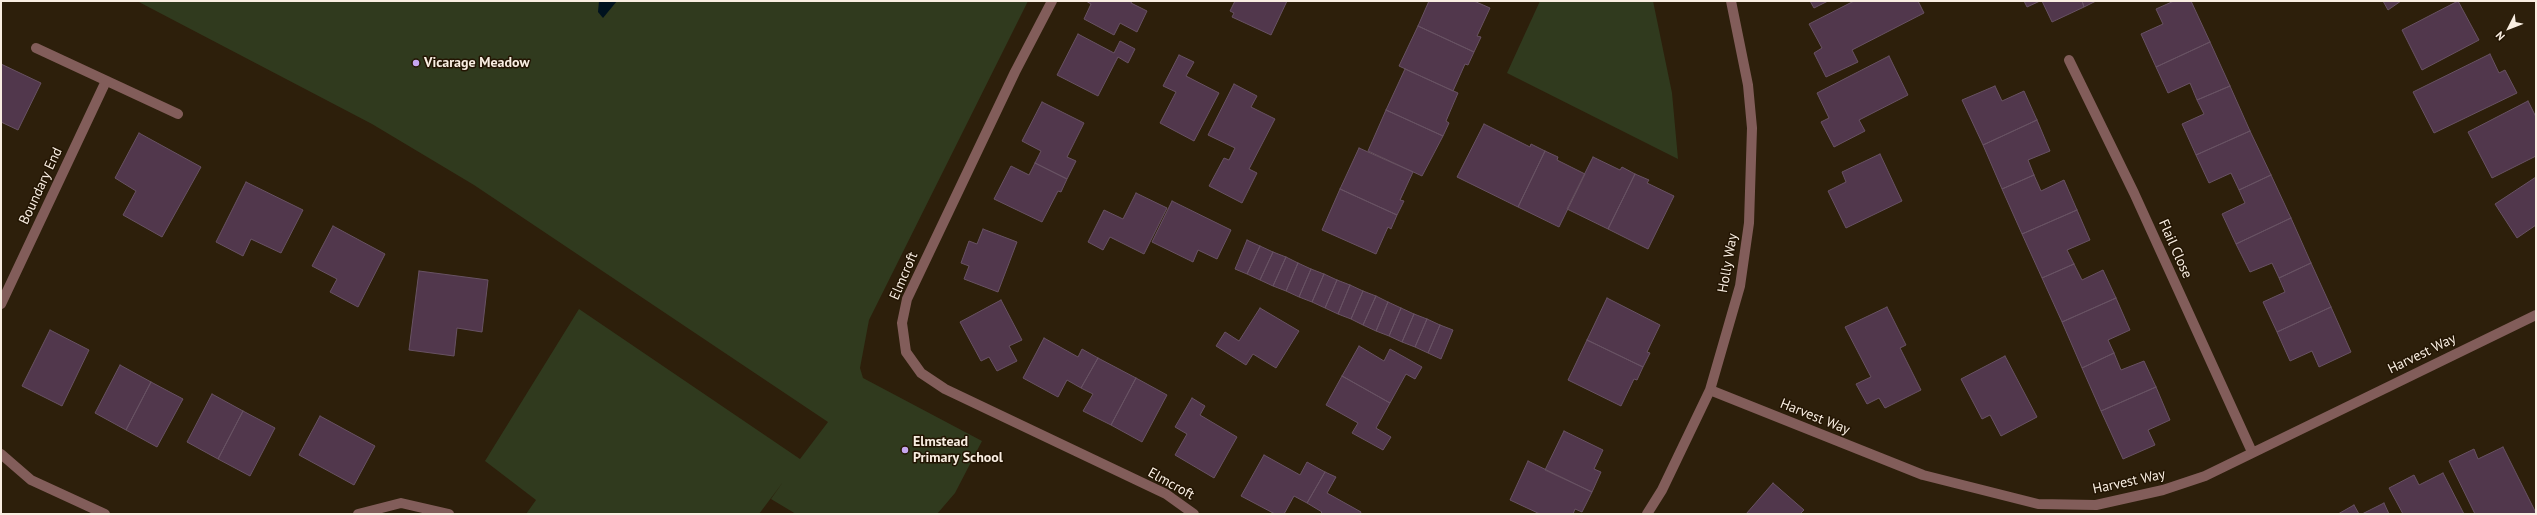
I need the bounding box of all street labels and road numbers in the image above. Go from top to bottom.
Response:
street label: Boundary End [16,145,66,227]
street label: Flail Close [2155,217,2195,281]
street label: Holly Way [1715,232,1741,294]
street label: Elmcroft [886,250,922,302]
street label: Harvest Way [2385,330,2459,378]
street label: Harvest Way [1778,395,1852,439]
street label: Elmcroft [1145,464,1197,504]
street label: Harvest Way [2091,466,2167,498]

